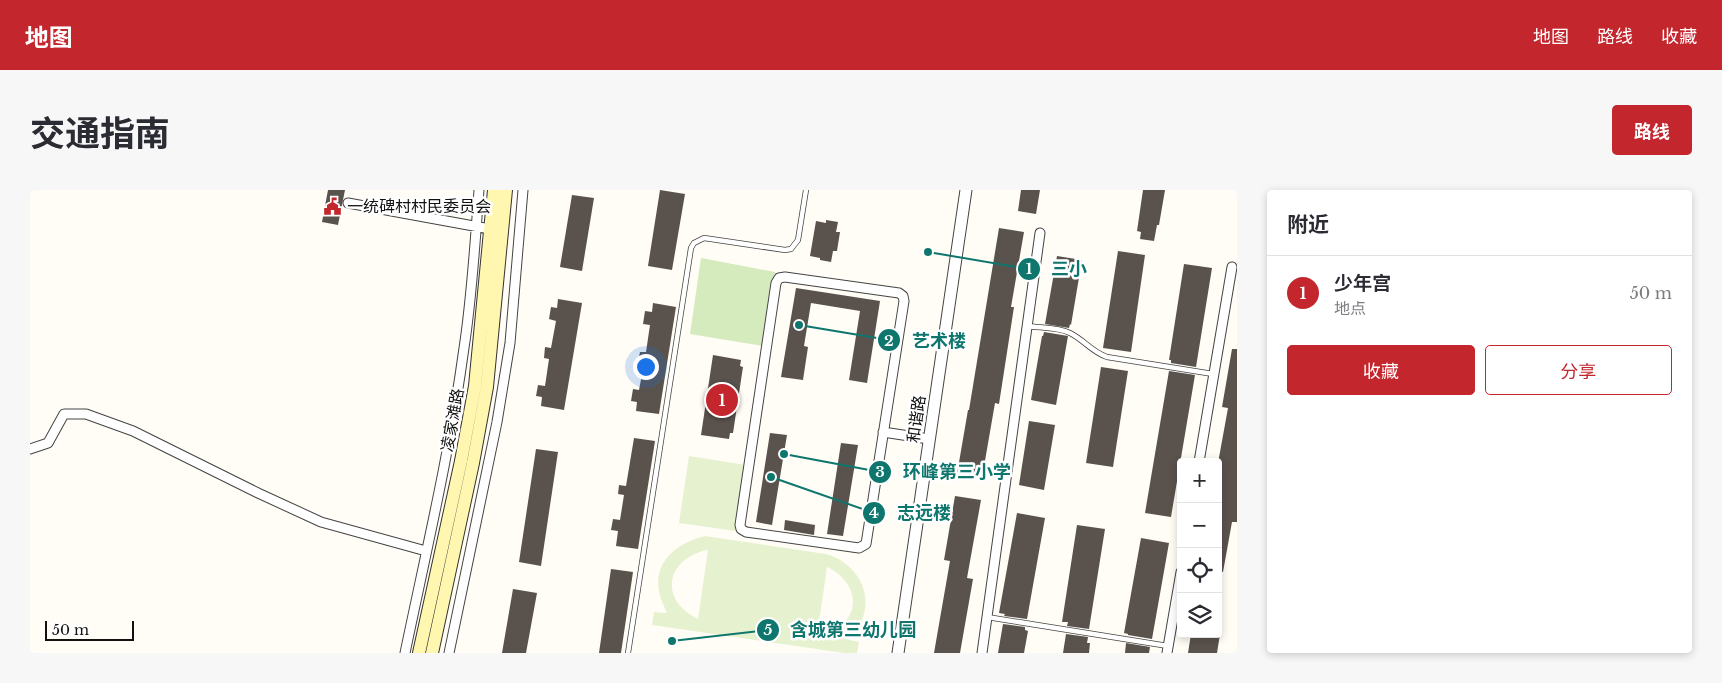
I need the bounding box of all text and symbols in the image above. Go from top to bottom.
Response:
text: 地图 [25,23,73,52]
text: 地图 [1533,26,1569,48]
text: 路线 [1597,26,1633,48]
text: 收藏 [1661,26,1697,48]
button: 路线 [1612,105,1692,155]
text: 交通指南 [30,112,170,155]
public building icon: 一统碑村村民委员会 [323,196,343,216]
place label: 一统碑村村民委员会 [347,196,491,216]
text: 附近 [1287,212,1329,238]
callout: 三小 [1016,253,1097,286]
text: 三小 [1051,258,1087,280]
text: 1 [1026,259,1033,278]
text: 少年宫 [1334,272,1391,295]
text: 1 [1300,283,1306,303]
text: 50 m [1630,283,1672,303]
text: 地点 [1334,298,1366,318]
callout: 艺术楼 [877,324,976,357]
text: 艺术楼 [912,330,966,352]
text: 2 [884,331,894,350]
button: 收藏 [1287,345,1475,395]
button: 分享 [1485,345,1672,395]
your location [633,354,659,380]
pin: 1 [706,381,738,419]
street label: 凌家滩路 [437,387,467,453]
street label: 和谐路 [903,394,929,444]
callout: 环峰第三小学 [868,456,1021,489]
map controls [1177,458,1222,638]
button: + [1177,458,1222,503]
text: 环峰第三小学 [903,461,1011,483]
text: 3 [875,462,885,481]
callout: 志远楼 [862,496,961,529]
text: 志远楼 [897,502,951,524]
text: 4 [869,503,879,522]
button: − [1177,503,1222,548]
button: locate [1177,548,1222,593]
button: layers [1177,593,1222,638]
callout: 含城第三幼儿园 [755,614,926,647]
scale bar [45,618,134,641]
text: 含城第三幼儿园 [790,619,916,641]
text: 5 [764,620,773,639]
text: 50 m [52,621,89,639]

